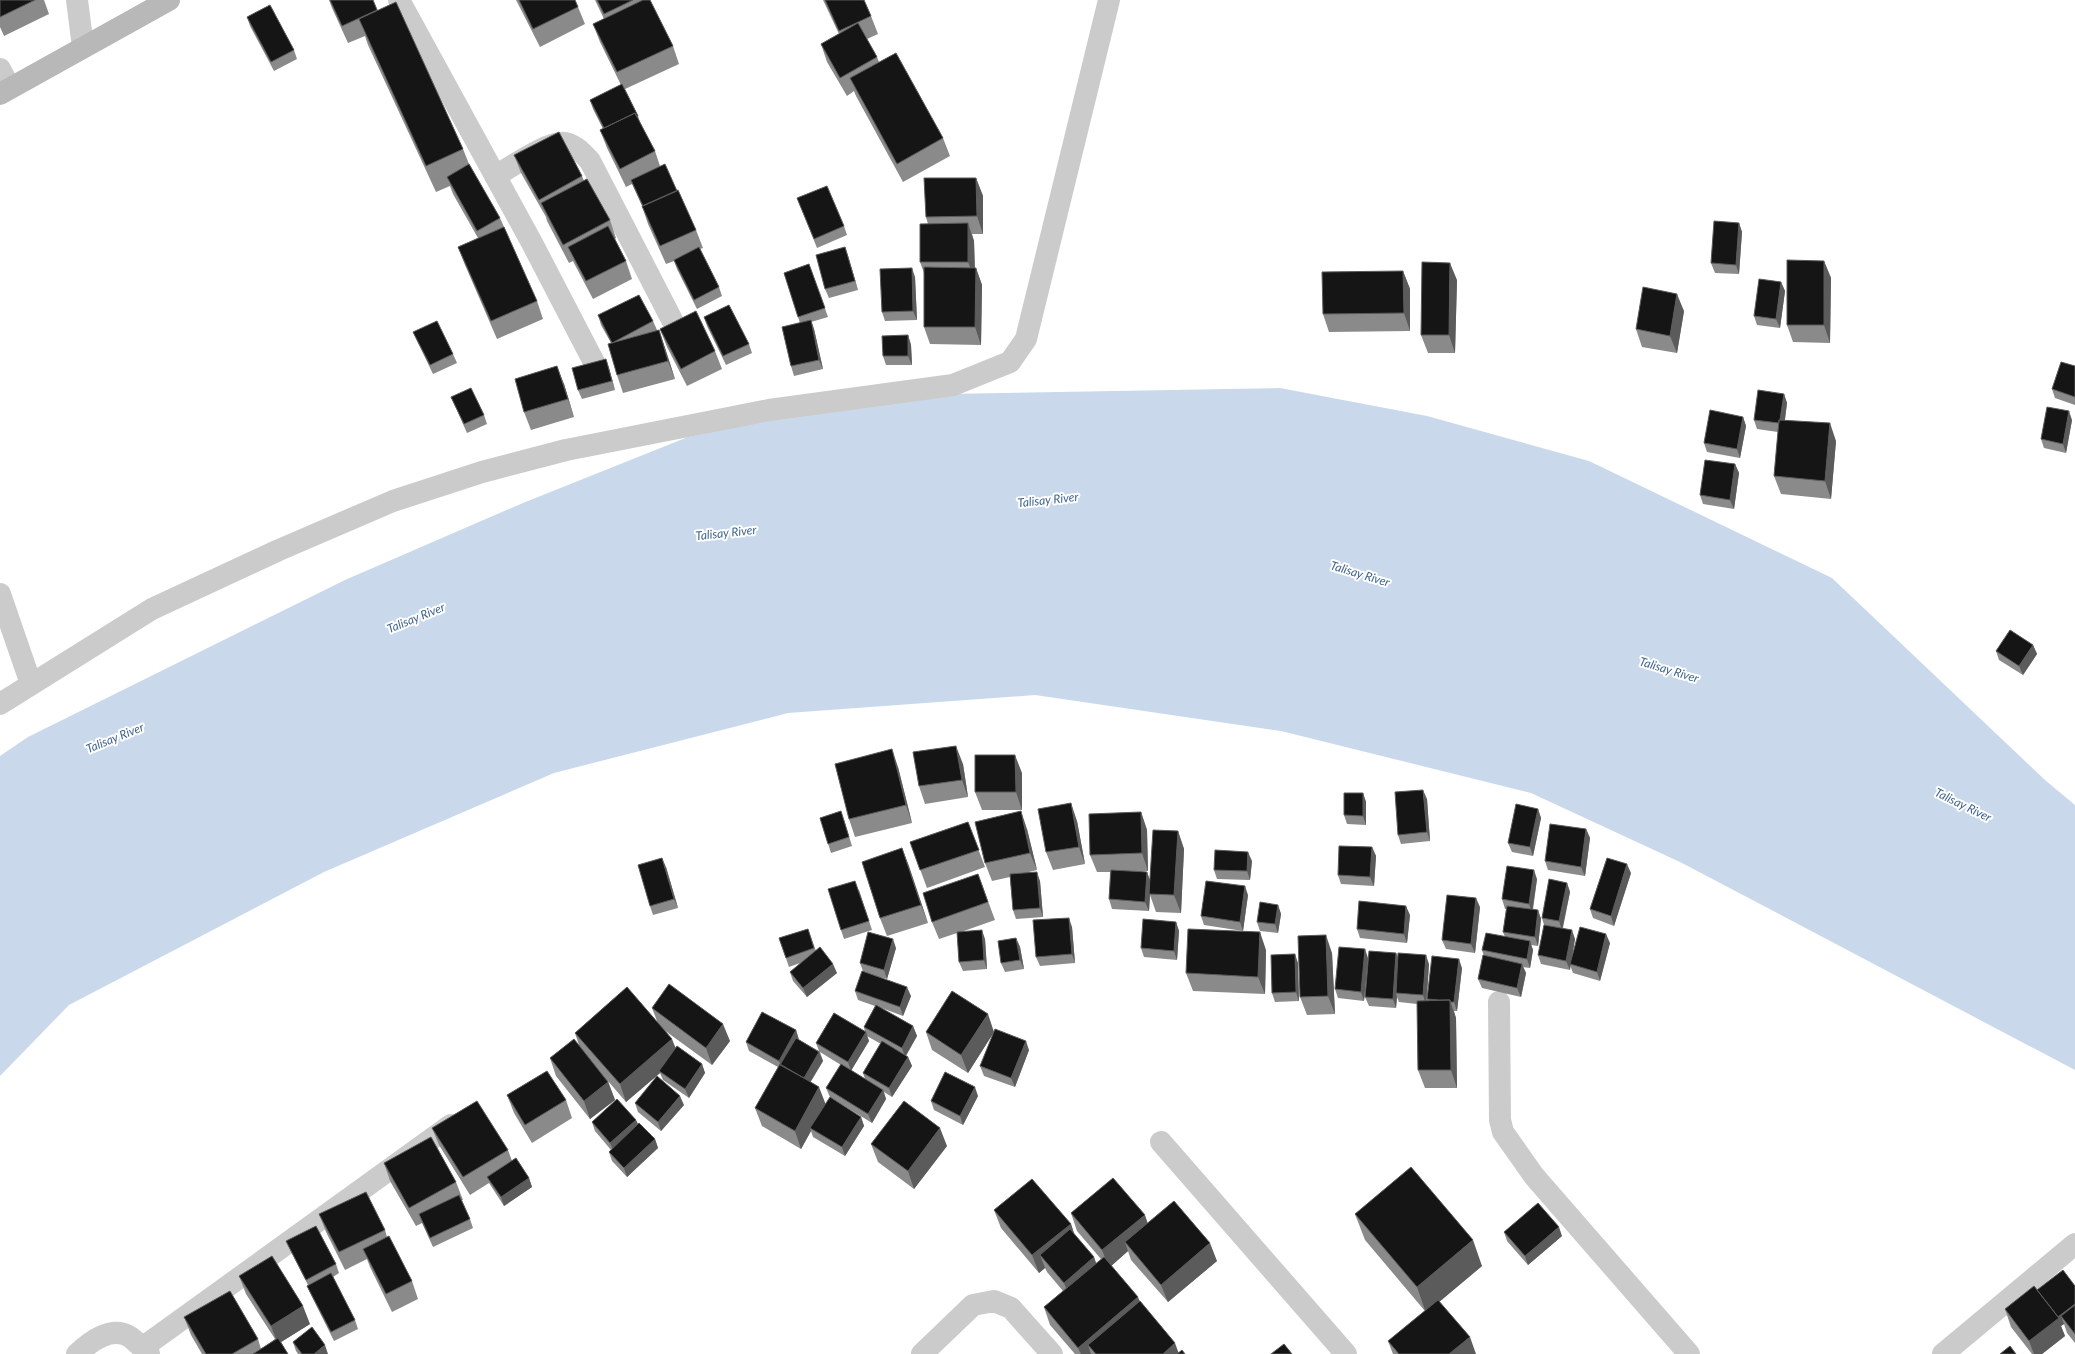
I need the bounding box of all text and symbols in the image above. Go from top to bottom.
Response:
water label: Talisay River [1017,489,1080,510]
water label: Talisay River [695,522,758,543]
water label: Talisay River [1329,557,1392,590]
water label: Talisay River [385,599,448,636]
water label: Talisay River [1638,653,1701,686]
water label: Talisay River [84,719,147,756]
water label: Talisay River [1932,784,1995,825]

